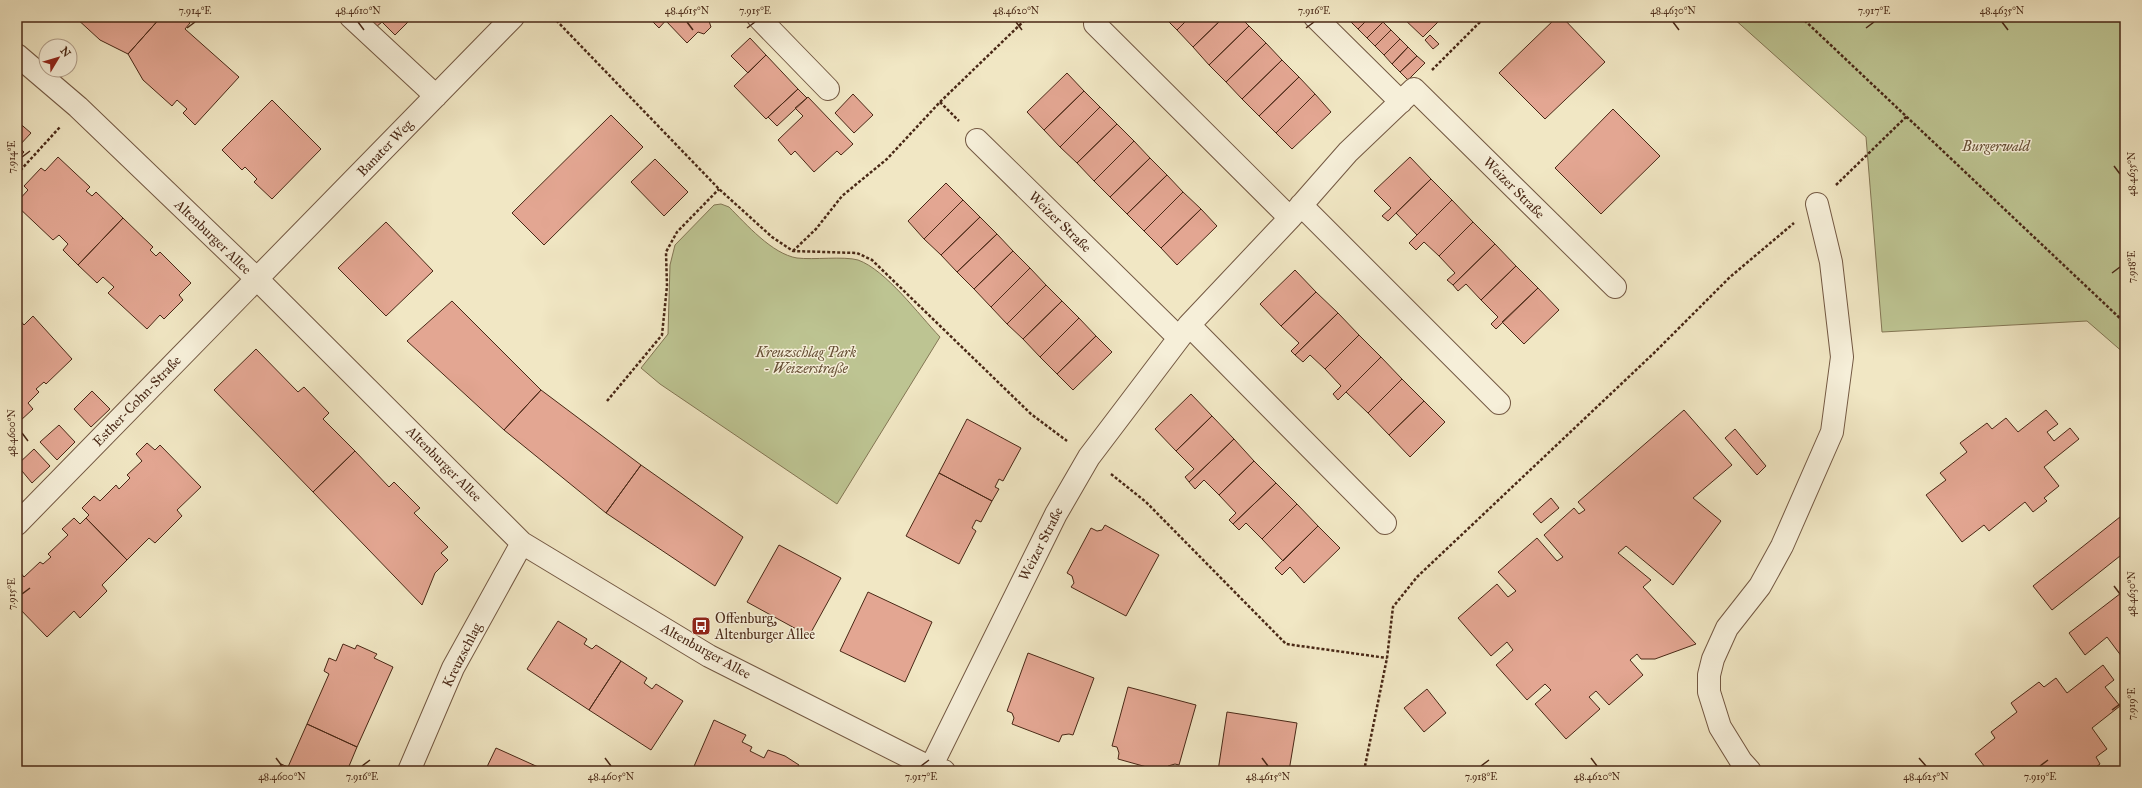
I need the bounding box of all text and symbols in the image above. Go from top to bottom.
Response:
text: 7.914°E [179,5,211,17]
text: 48.4610°N [335,5,381,17]
text: 48.4615°N [665,5,710,17]
text: 7.915°E [739,5,771,17]
text: 48.4620°N [993,5,1040,17]
text: 7.916°E [1298,5,1330,17]
text: 48.4630°N [1650,5,1696,17]
text: 7.917°E [1858,5,1890,17]
text: 48.4635°N [1980,5,2025,17]
north arrow [38,38,78,78]
text: N [57,44,74,60]
street label: Banater Weg [354,116,417,180]
park label: Burgerwald [1961,138,2031,155]
text: 7.914°E [6,141,18,173]
text: 48.4635°N [2126,151,2138,196]
street label: Weizer Straße [1480,154,1548,222]
street label: Weizer Straße [1025,188,1095,256]
street label: Altenburger Allee [170,195,255,278]
text: 7.918°E [2126,251,2138,283]
park label: Kreuzschlag Park - Weizerstraße [755,344,857,377]
street label: Esther-Cohn-Straße [89,352,185,450]
text: 48.4600°N [6,409,18,457]
street label: Altenburger Allee [402,422,486,506]
street label: Weizer Straße [1015,504,1067,584]
text: 48.4630°N [2126,571,2138,617]
text: 7.915°E [6,578,18,610]
place label: Offenburg, Altenburger Allee [714,610,815,643]
bus stop icon: Offenburg, Altenburger Allee [690,615,712,637]
street label: Altenburger Allee [657,619,754,683]
street label: Kreuzschlag [439,620,486,690]
text: 7.919°E [2126,688,2138,720]
text: 48.4600°N [258,771,306,783]
text: 7.916°E [346,771,378,783]
text: 48.4605°N [588,771,635,783]
text: 7.917°E [905,771,937,783]
text: 48.4615°N [1246,771,1291,783]
text: 7.918°E [1465,771,1497,783]
text: 48.4620°N [1574,771,1621,783]
text: 48.4625°N [1903,771,1949,783]
text: 7.919°E [2024,771,2056,783]

